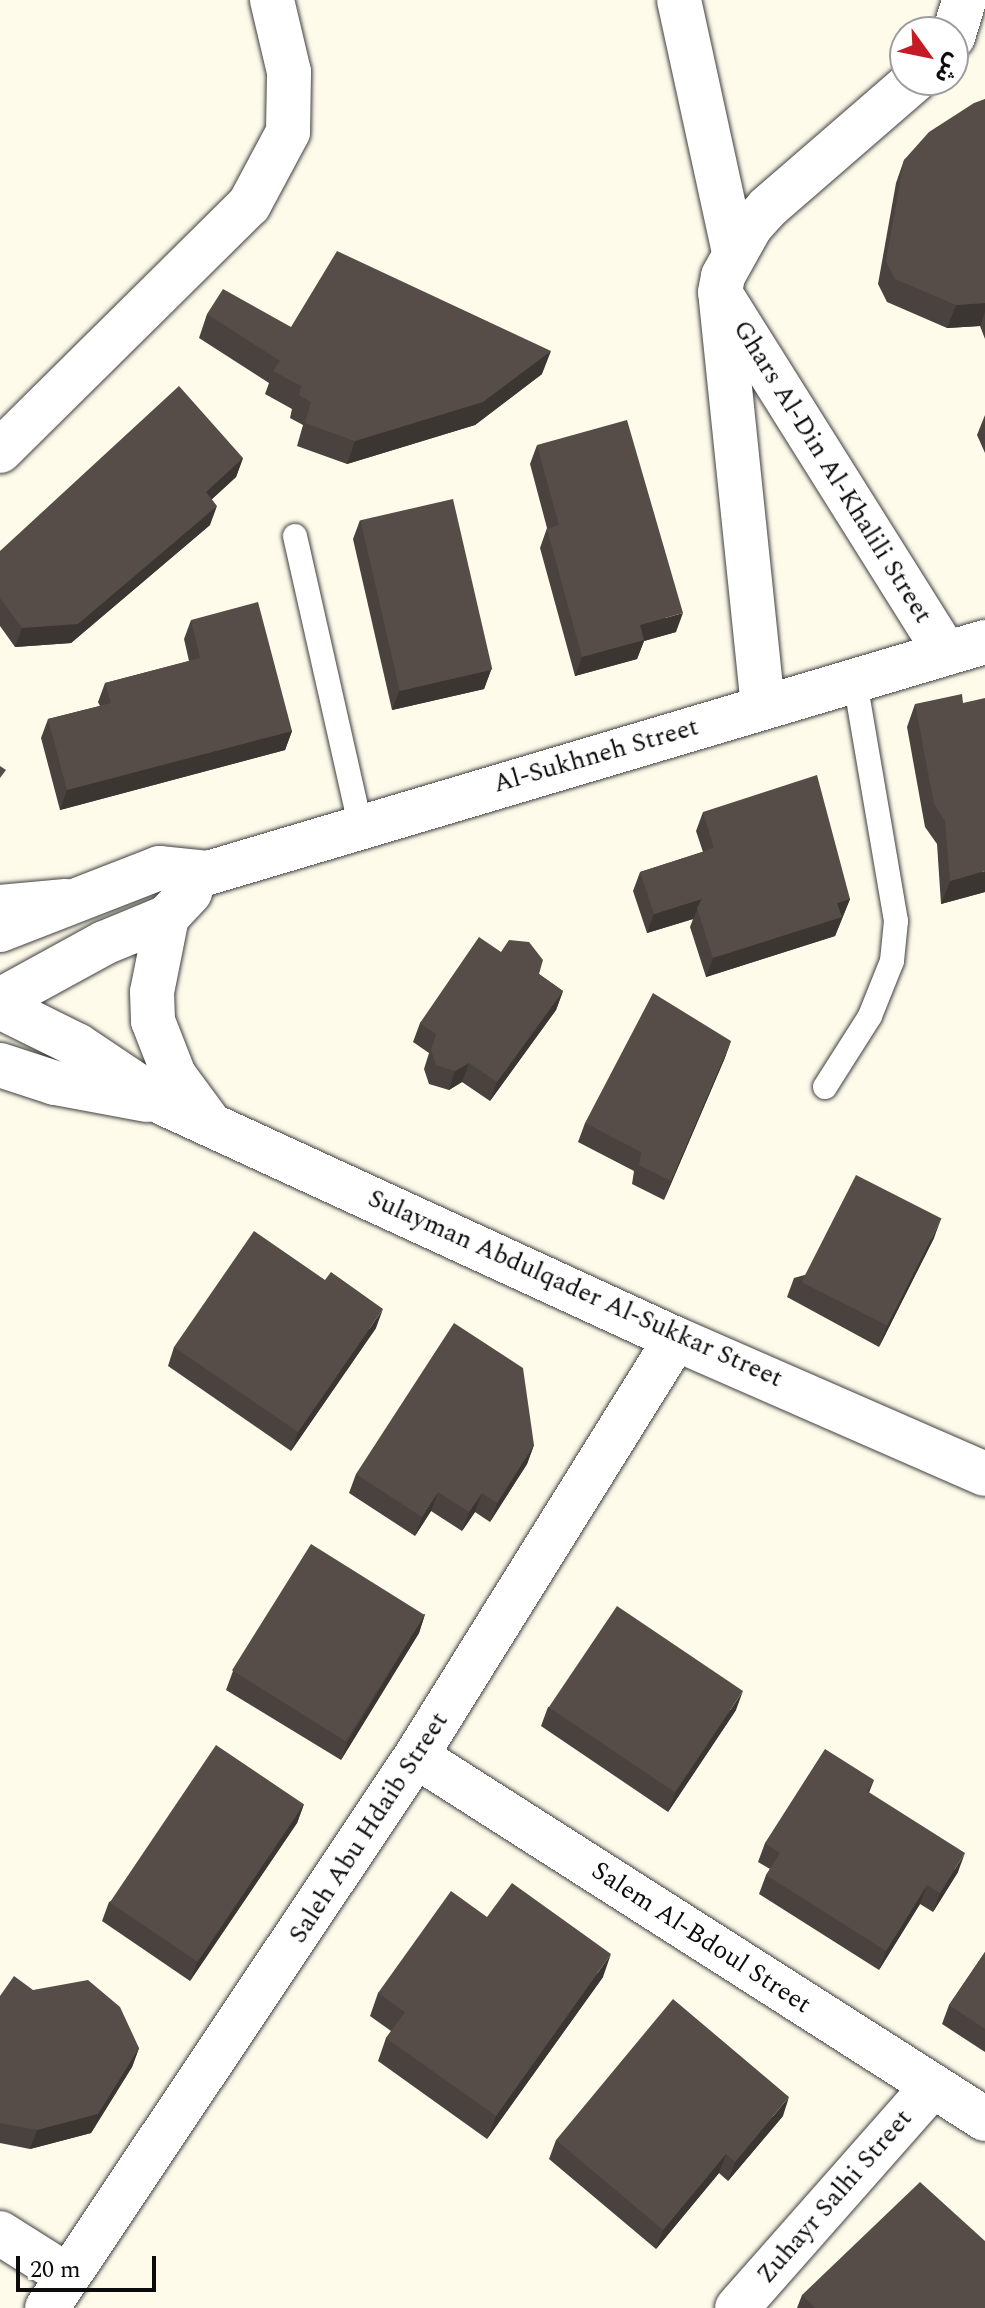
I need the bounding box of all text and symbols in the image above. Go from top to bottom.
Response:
north arrow [889,16,969,96]
text: ش [926,47,970,90]
street label: Ghars Al-Din Al-Khalili Street [726,315,938,629]
street label: Al-Sukhneh Street [490,712,702,800]
street label: Sulayman Abdulqader Al-Sukkar Street [363,1183,787,1395]
street label: Saleh Abu Hdaib Street [283,1707,455,1949]
street label: Salem Al-Bdoul Street [585,1855,817,2021]
street label: Zuhayr Salhi Street [751,2103,919,2291]
scale bar [20,2240,160,2290]
text: 20 m [30,2252,81,2288]

